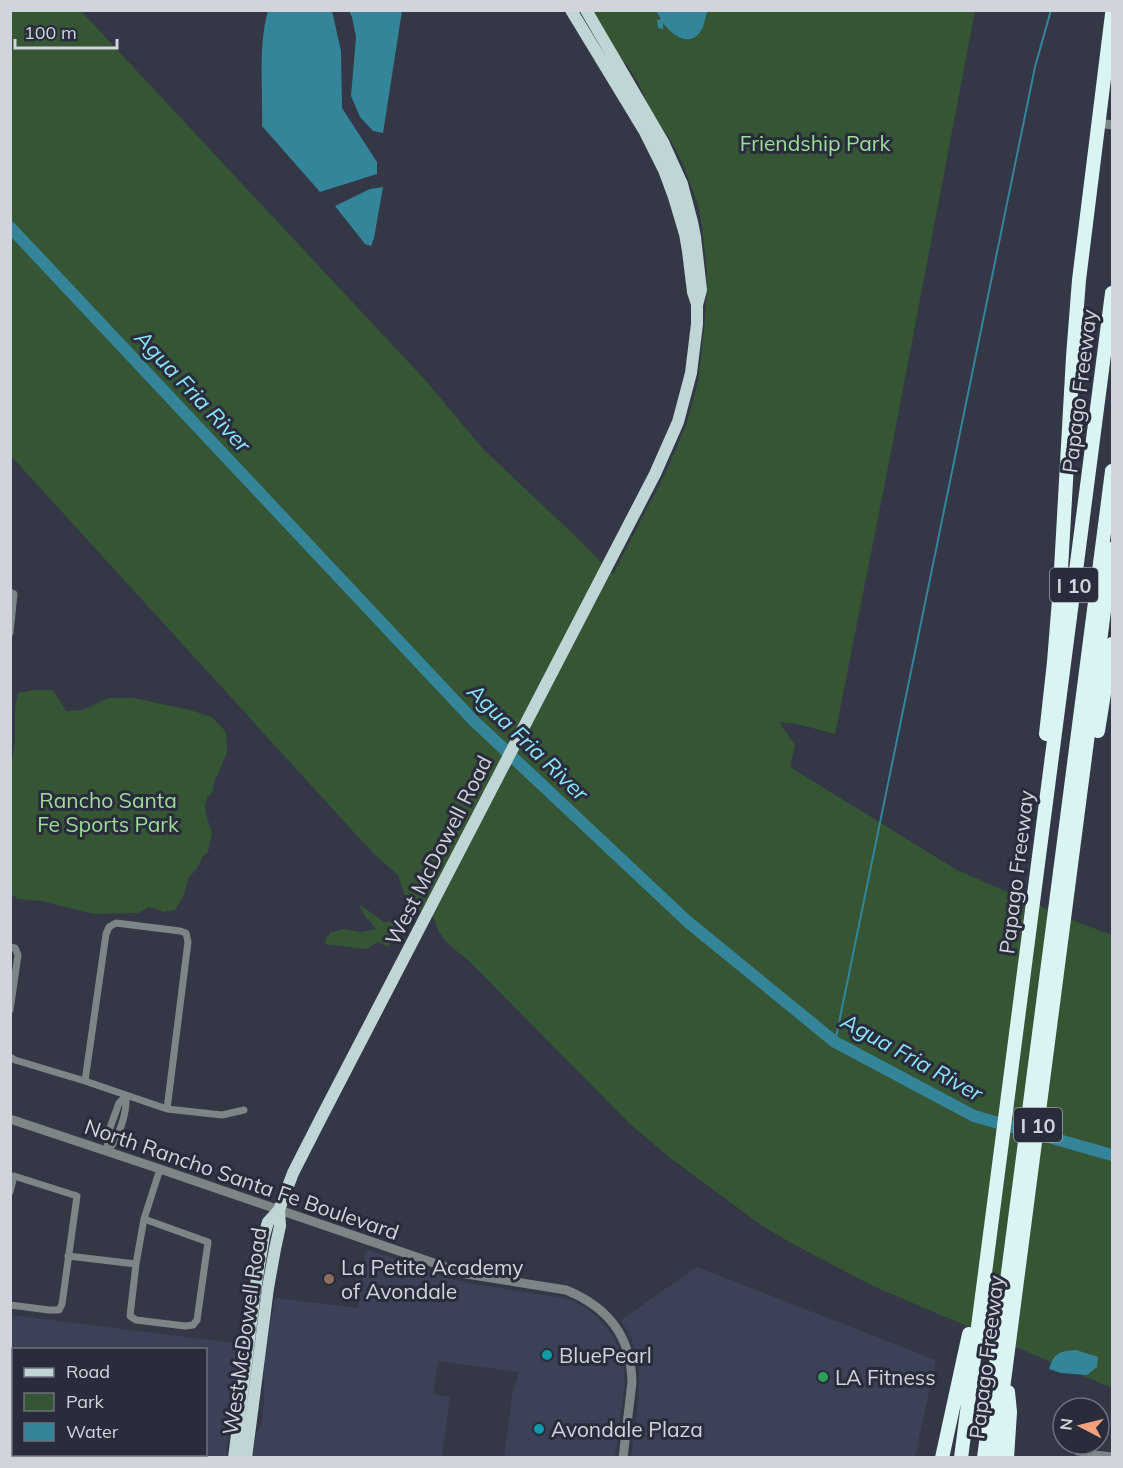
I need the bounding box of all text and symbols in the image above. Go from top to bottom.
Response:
scale bar [15,12,117,50]
text: 100 m [24,21,77,44]
park label: Friendship Park [740,130,890,156]
street label: Papago Freeway [1056,308,1102,474]
water label: Agua Fria River [128,323,258,459]
road number: I 10 [1050,568,1098,602]
water label: Agua Fria River [461,677,595,807]
street label: West McDowell Road [379,751,497,949]
park label: Rancho Santa Fe Sports Park [37,787,179,837]
street label: Papago Freeway [993,789,1039,955]
water label: Agua Fria River [836,1006,988,1108]
road number: I 10 [1014,1108,1062,1142]
street label: North Rancho Santa Fe Boulevard [81,1113,403,1245]
street label: West McDowell Road [217,1226,271,1436]
place label: La Petite Academy of Avondale [341,1254,523,1304]
marker: La Petite Academy of Avondale [322,1272,336,1286]
street label: Papago Freeway [963,1274,1009,1440]
place label: BluePearl [559,1342,652,1368]
legend [12,1348,207,1456]
marker: BluePearl [540,1348,554,1362]
text: Road [66,1360,110,1383]
place label: LA Fitness [835,1364,936,1390]
marker: LA Fitness [816,1370,830,1384]
text: Park [66,1390,105,1413]
north arrow [1051,1396,1111,1456]
place label: Avondale Plaza [551,1416,703,1442]
text: N [1055,1417,1077,1431]
text: Water [66,1420,119,1443]
marker: Avondale Plaza [532,1422,546,1436]

